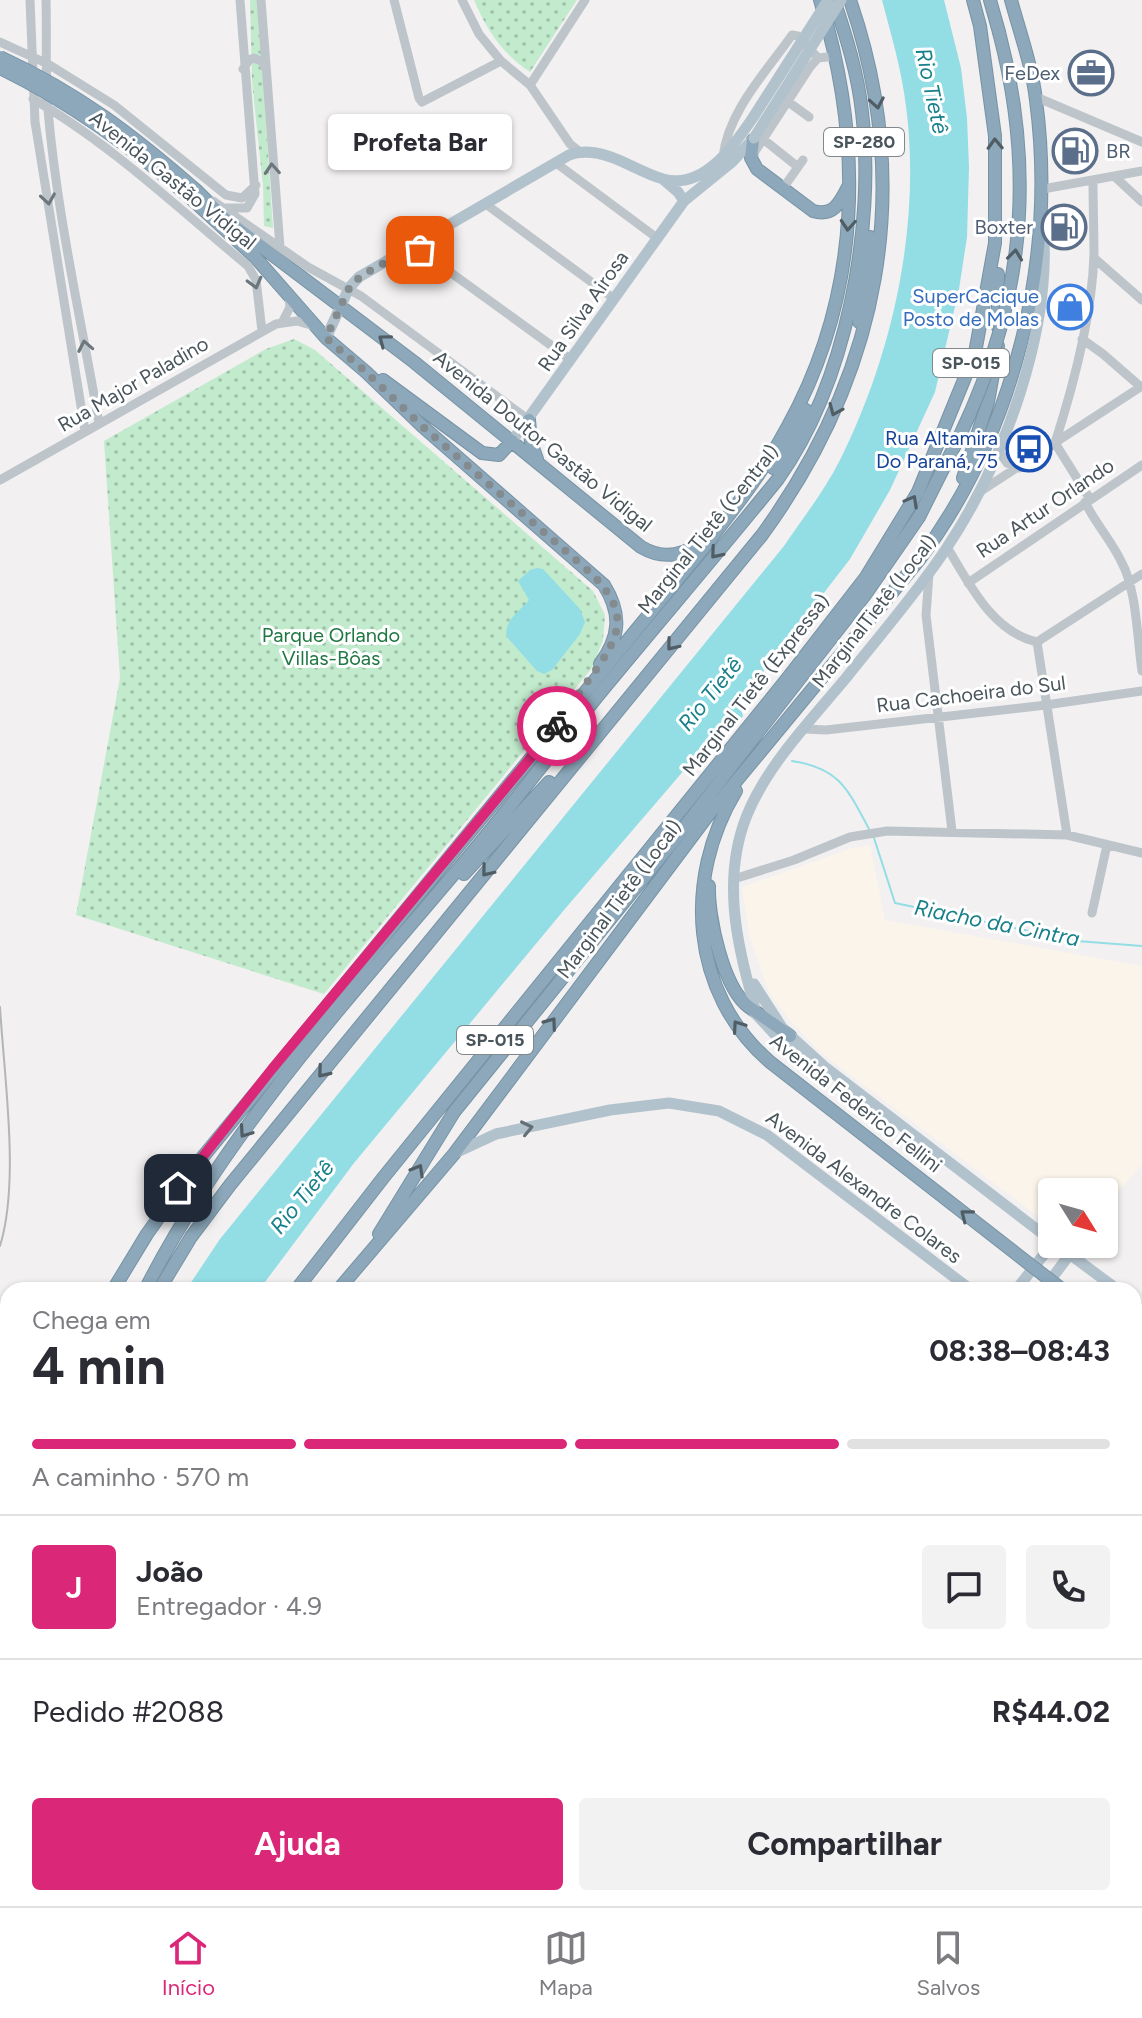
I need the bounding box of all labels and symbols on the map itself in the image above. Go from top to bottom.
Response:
water label: Rio Tietê [910,46,954,136]
office icon: FeDex [1067,49,1115,97]
place label: FeDex [1004,61,1060,85]
one-way arrow [868,96,885,110]
street label: Avenida Gastão Vidigal [85,105,261,255]
callout: Profeta Bar [328,114,512,170]
fuel station icon: BR [1051,127,1099,175]
road number: SP-280 [824,128,904,156]
one-way arrow [987,137,1004,150]
place label: BR [1106,139,1131,163]
one-way arrow [264,162,281,175]
one-way arrow [39,193,56,206]
fuel station icon: Boxter [1040,203,1088,251]
place label: Boxter [975,215,1033,239]
pin [386,216,454,284]
one-way arrow [840,219,857,232]
street label: Rua Silva Airosa [533,246,633,376]
one-way arrow [1007,249,1024,262]
one-way arrow [245,275,262,289]
shop icon: SuperCacique Posto de Molas [1046,283,1094,331]
place label: SuperCacique Posto de Molas [903,284,1039,331]
street label: Rua Major Paladino [53,331,213,437]
one-way arrow [378,335,393,349]
one-way arrow [78,339,95,353]
street label: Avenida Doutor Gastão Vidigal [429,345,657,537]
road number: SP-015 [933,349,1009,377]
one-way arrow [829,401,845,416]
bus stop icon: Rua Altamira Do Paraná, 75 [1005,425,1053,473]
place label: Rua Altamira Do Paraná, 75 [876,426,998,473]
street label: Marginal Tietê (Central) [632,440,784,618]
street label: Rua Artur Orlando [972,453,1118,563]
one-way arrow [903,495,918,510]
street label: MarginalTietê (Local) [807,530,941,692]
one-way arrow [711,544,726,559]
street label: Marginal Tietê (Expressa) [677,589,835,781]
park label: Parque Orlando Villas-Bôas [262,623,400,670]
one-way arrow [667,636,682,650]
water label: Rio Tietê [672,652,748,736]
street label: Rua Cachoeira do Sul [875,670,1067,718]
courier [517,686,597,766]
street label: Marginal Tietê (Local) [552,815,686,983]
one-way arrow [482,862,497,876]
water label: Riacho da Cintra [912,894,1082,952]
one-way arrow [541,1018,555,1032]
one-way arrow [733,1021,748,1035]
road number: SP-015 [457,1026,533,1054]
street label: Avenida Federico Fellini [765,1029,947,1177]
one-way arrow [318,1063,333,1078]
street label: Avenida Alexandre Colares [762,1106,966,1268]
one-way arrow [521,1120,534,1137]
one-way arrow [240,1124,255,1138]
pin [144,1154,212,1222]
water label: Rio Tietê [264,1155,340,1239]
one-way arrow [408,1165,424,1179]
north arrow [1038,1178,1118,1258]
one-way arrow [960,1210,975,1224]

